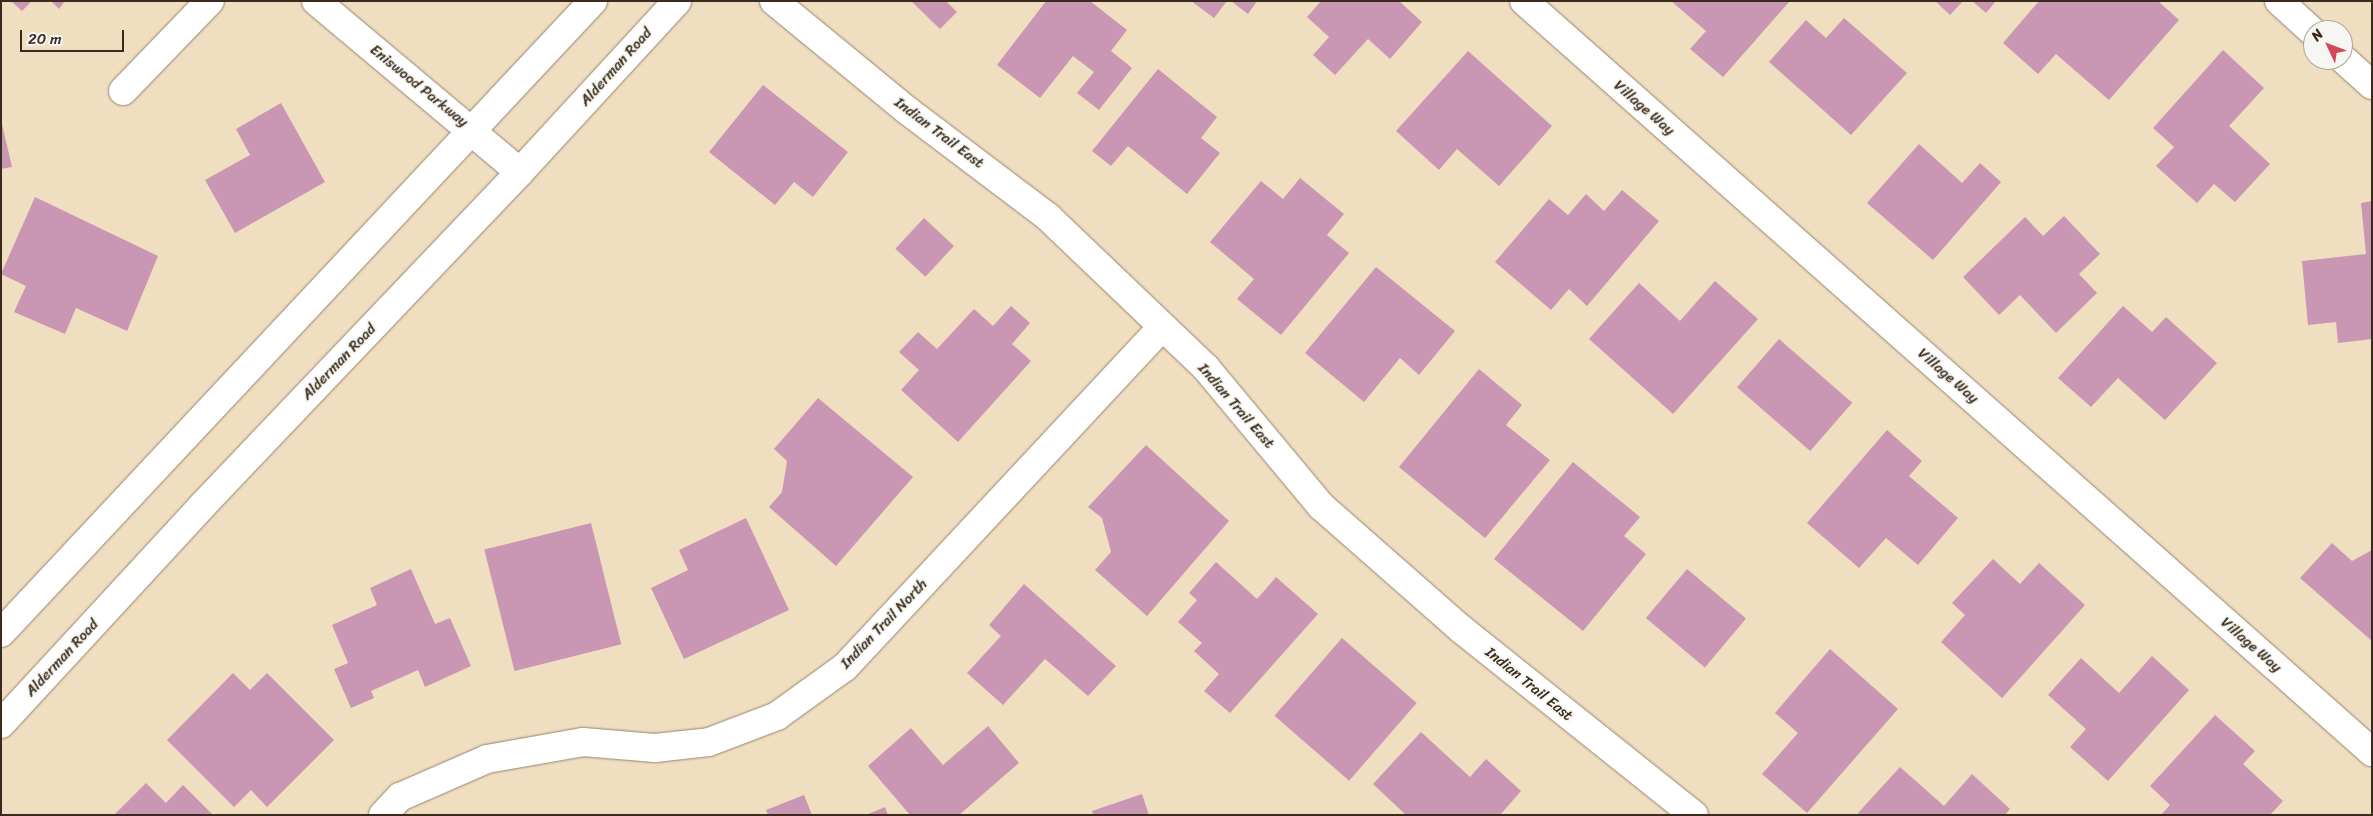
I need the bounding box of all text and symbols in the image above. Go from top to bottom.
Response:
scale bar [22,20,126,52]
north arrow [2303,20,2353,70]
text: N [2305,23,2330,47]
street label: Alderman Road [576,24,656,110]
text: 20 m [28,26,62,52]
street label: Eniswood Parkway [366,41,472,131]
street label: Village Way [1610,77,1678,139]
street label: Indian Trail East [890,93,988,173]
street label: Alderman Road [298,320,380,404]
street label: Village Way [1914,345,1982,407]
street label: Indian Trail East [1194,359,1278,453]
street label: Indian Trail North [837,576,931,672]
street label: Village Way [2217,614,2285,676]
street label: Alderman Road [22,616,102,700]
street label: Indian Trail East [1481,643,1577,725]

